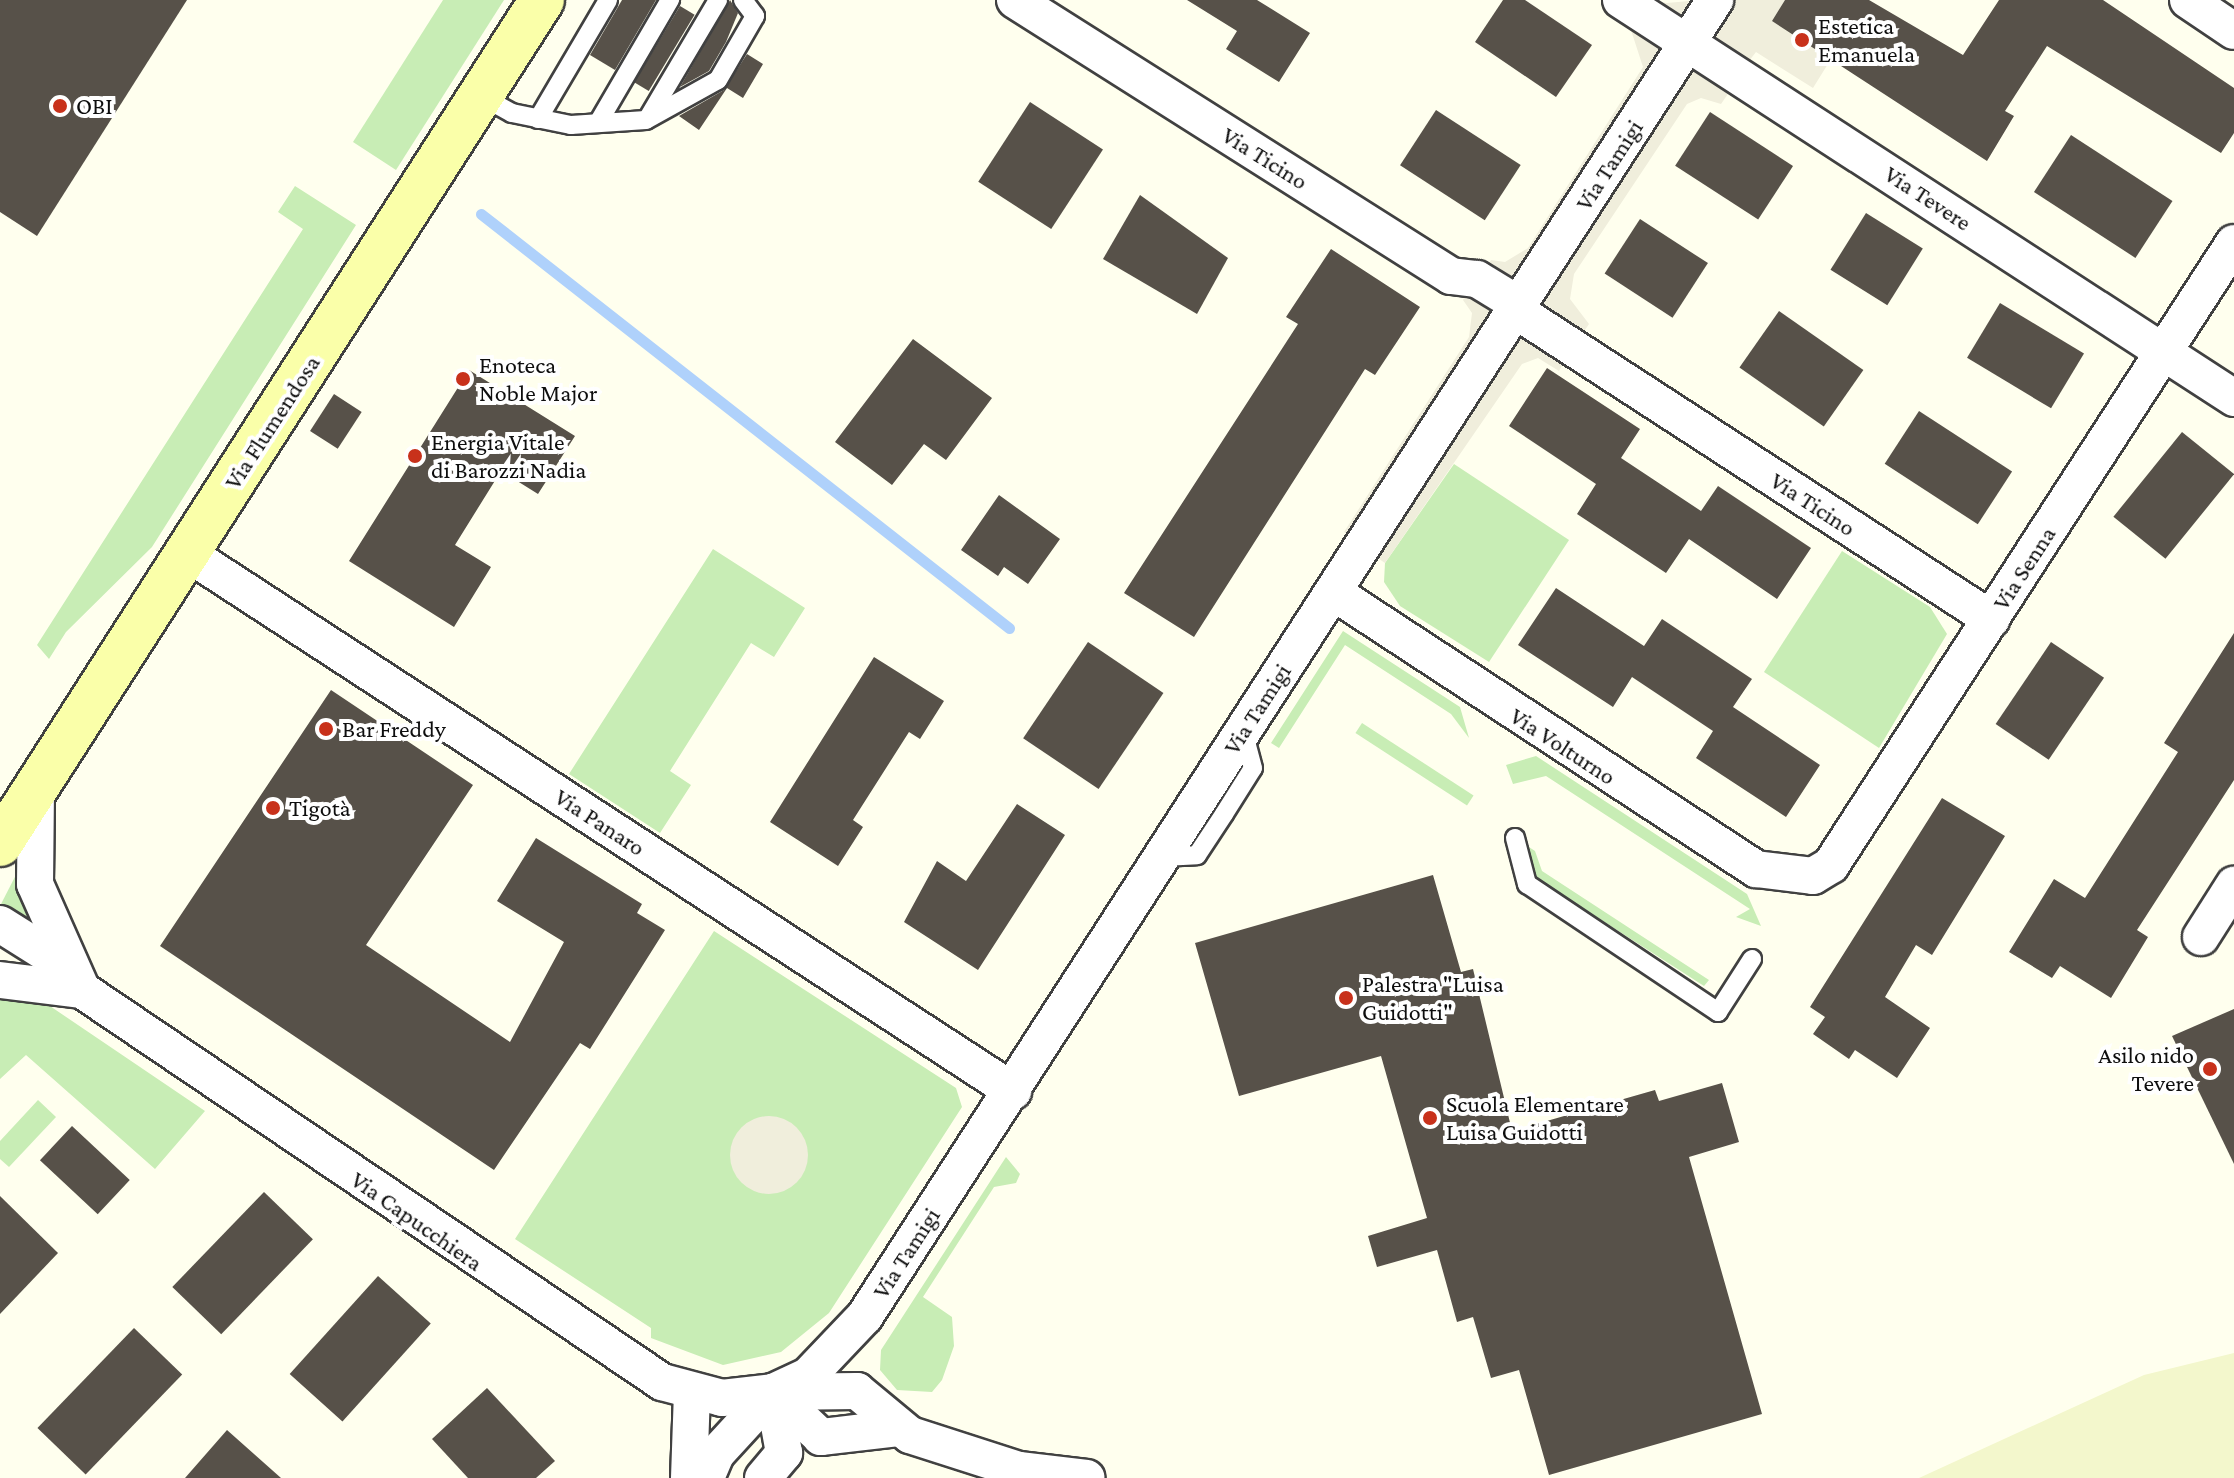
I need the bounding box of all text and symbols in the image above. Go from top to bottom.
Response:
place label: Estetica Emanuela [1818,12,1915,68]
marker: Estetica Emanuela [1793,31,1811,49]
place label: OBI [76,92,112,120]
marker: OBI [51,97,69,115]
street label: Via Tamigi [1569,114,1649,216]
street label: Via Ticino [1217,120,1313,196]
street label: Via Tevere [1879,159,1977,237]
street label: Via Flumendosa [218,350,326,494]
place label: Enoteca Noble Major [479,351,598,407]
marker: Enoteca Noble Major [454,370,472,388]
place label: Energia Vitale di Barozzi Nadia [431,428,586,484]
marker: Energia Vitale di Barozzi Nadia [406,447,424,465]
street label: Via Ticino [1765,466,1861,542]
street label: Via Senna [1986,521,2062,615]
street label: Via Tamigi [1217,658,1297,760]
street label: Via Volturno [1505,701,1621,791]
place label: Bar Freddy [342,715,446,743]
marker: Bar Freddy [317,720,335,738]
street label: Via Panaro [549,782,651,862]
place label: Tigotà [289,794,351,822]
marker: Tigotà [264,799,282,817]
place label: Palestra "Luisa Guidotti" [1362,970,1504,1026]
marker: Palestra "Luisa Guidotti" [1337,989,1355,1007]
place label: Asilo nido Tevere [2098,1041,2194,1097]
marker: Asilo nido Tevere [2201,1060,2219,1078]
place label: Scuola Elementare Luisa Guidotti [1446,1090,1624,1146]
marker: Scuola Elementare Luisa Guidotti [1421,1109,1439,1127]
street label: Via Capucchiera [346,1165,488,1277]
street label: Via Tamigi [866,1202,946,1304]

